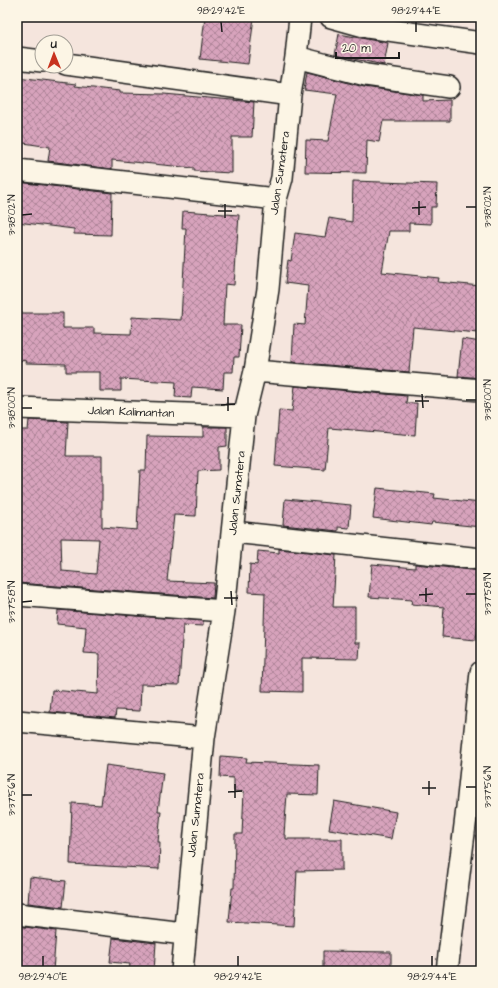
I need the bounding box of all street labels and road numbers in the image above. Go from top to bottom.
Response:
street label: Jalan Sumatera [266,130,294,216]
street label: Jalan Kalimantan [87,402,175,422]
street label: Jalan Sumatera [224,450,250,536]
street label: Jalan Sumatera [183,772,209,858]

